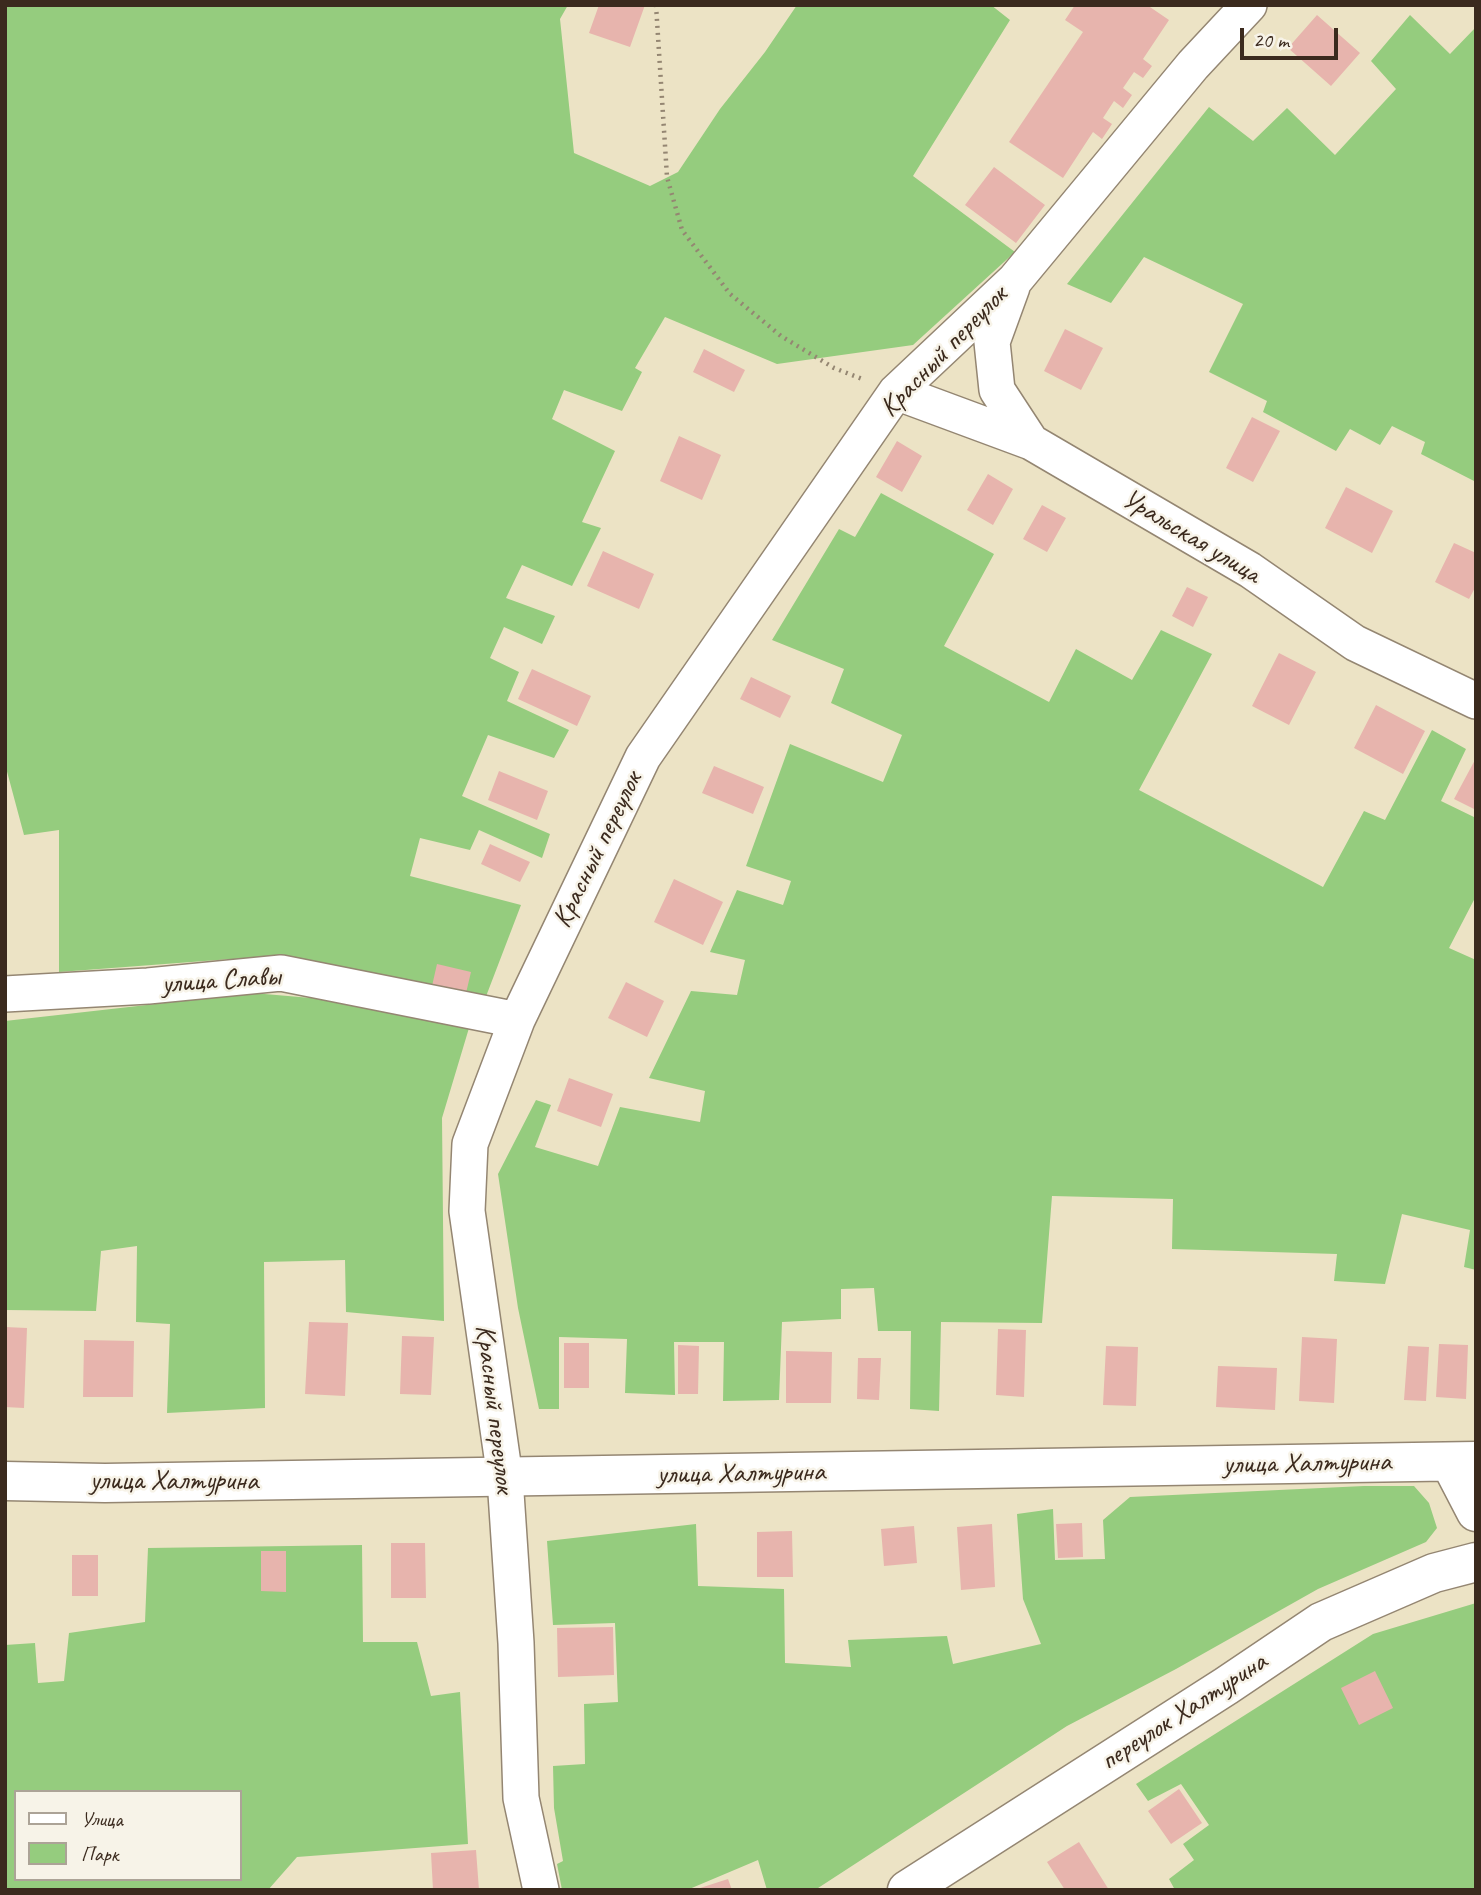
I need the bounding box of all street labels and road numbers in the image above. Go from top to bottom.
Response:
street label: Красный переулок [873,279,1015,425]
street label: Уральская улица [1116,483,1266,591]
street label: Красный переулок [546,767,650,933]
street label: улица Славы [160,960,282,1002]
street label: Красный переулок [467,1323,521,1495]
street label: улица Халтурина [1223,1446,1391,1482]
street label: улица Халтурина [657,1456,825,1492]
street label: улица Халтурина [90,1465,258,1499]
street label: переулок Халтурина [1094,1646,1274,1778]

